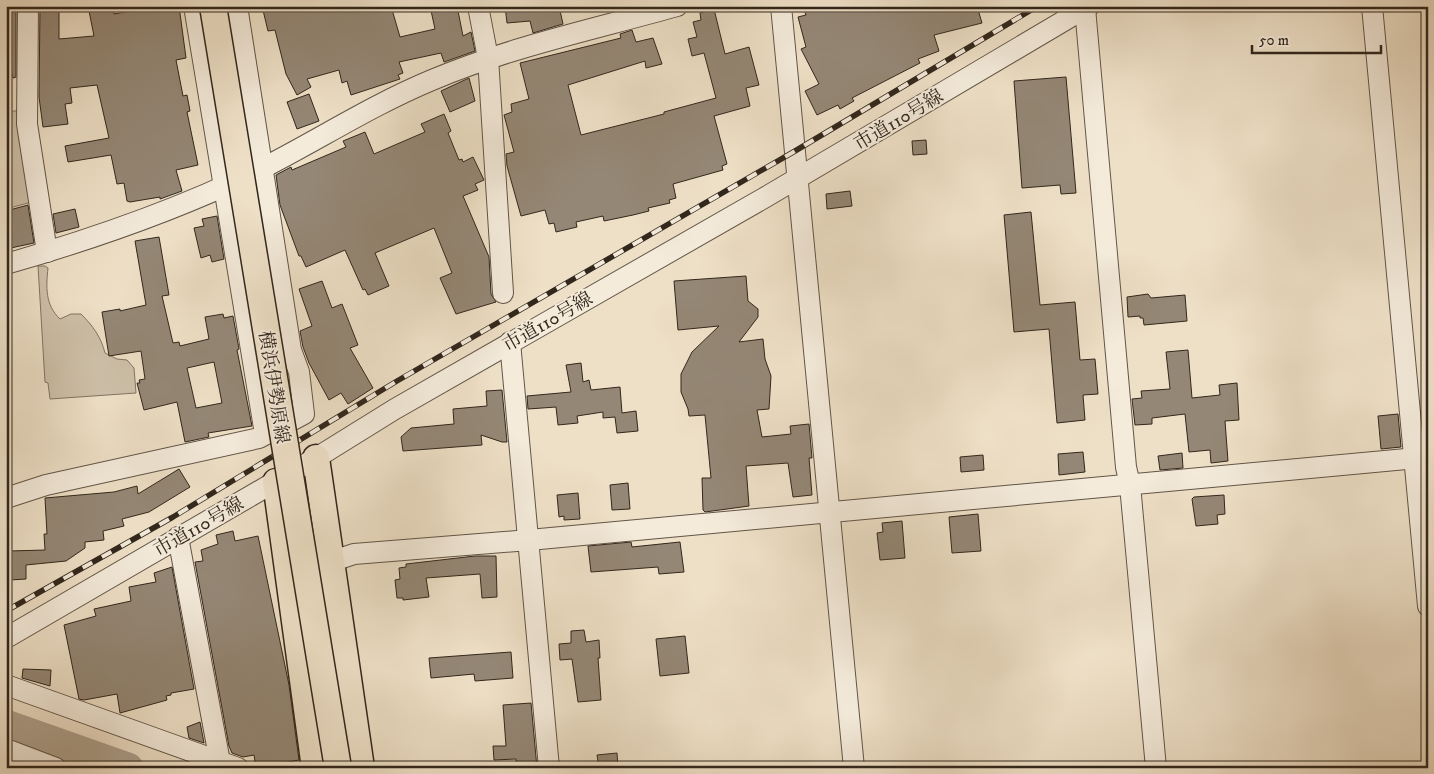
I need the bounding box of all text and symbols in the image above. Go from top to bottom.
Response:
scale bar [1252,22,1380,54]
text: 50 m [1259,31,1289,50]
street label: 市道110号線 [850,85,948,156]
street label: 市道110号線 [499,287,597,357]
street label: 横浜伊勢原線 [253,329,294,445]
street label: 市道110号線 [150,492,248,562]

